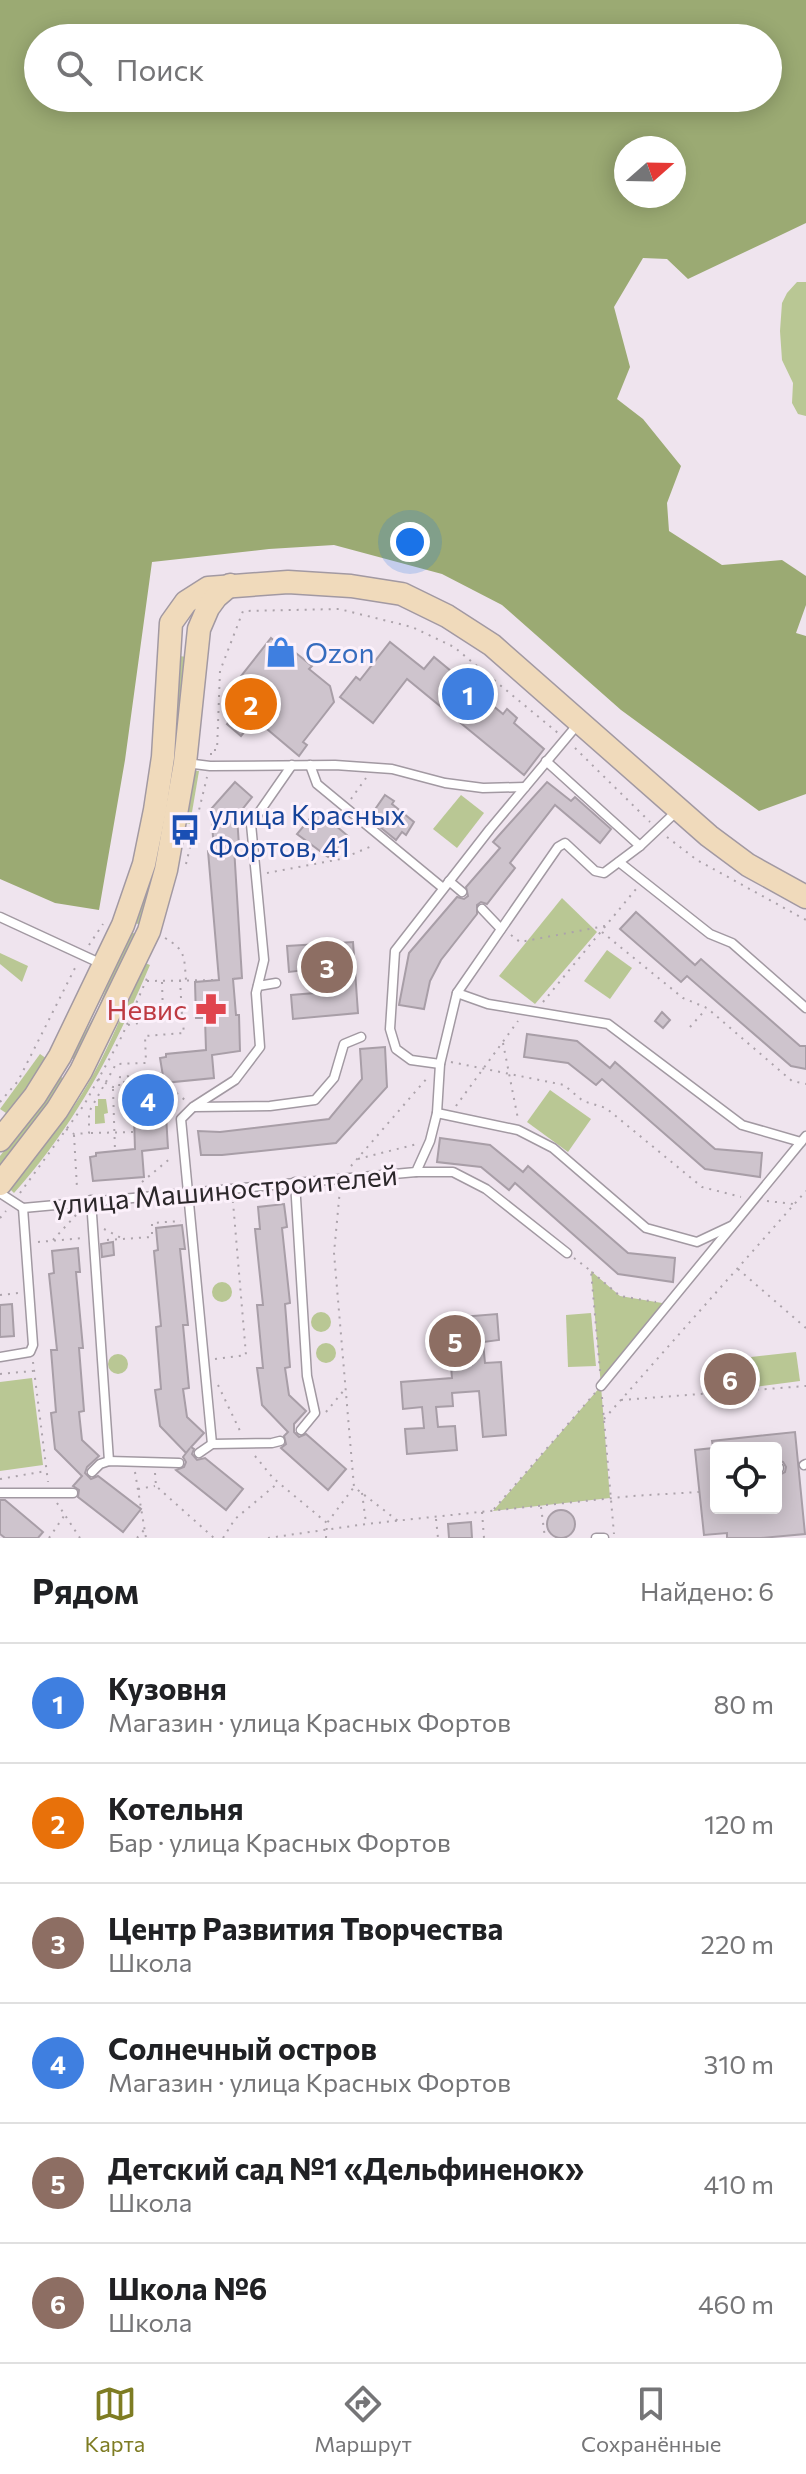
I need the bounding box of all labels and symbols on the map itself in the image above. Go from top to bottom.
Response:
north arrow [614,136,686,208]
your location [390,522,430,562]
shop icon: Ozon [264,635,298,669]
place label: Ozon [305,635,375,669]
pin: 1 [442,664,494,724]
pin: 2 [225,674,277,734]
place label: улица Красных Фортов, 41 [209,797,406,863]
bus stop icon: улица Красных Фортов, 41 [168,813,202,847]
pin: 3 [301,937,353,997]
place label: Невис [106,992,187,1026]
pharmacy icon: Невис [194,992,228,1026]
pin: 4 [122,1070,174,1130]
street label: улица Машиностроителей [51,1157,399,1221]
pin: 5 [429,1311,481,1371]
pin: 6 [704,1349,756,1409]

